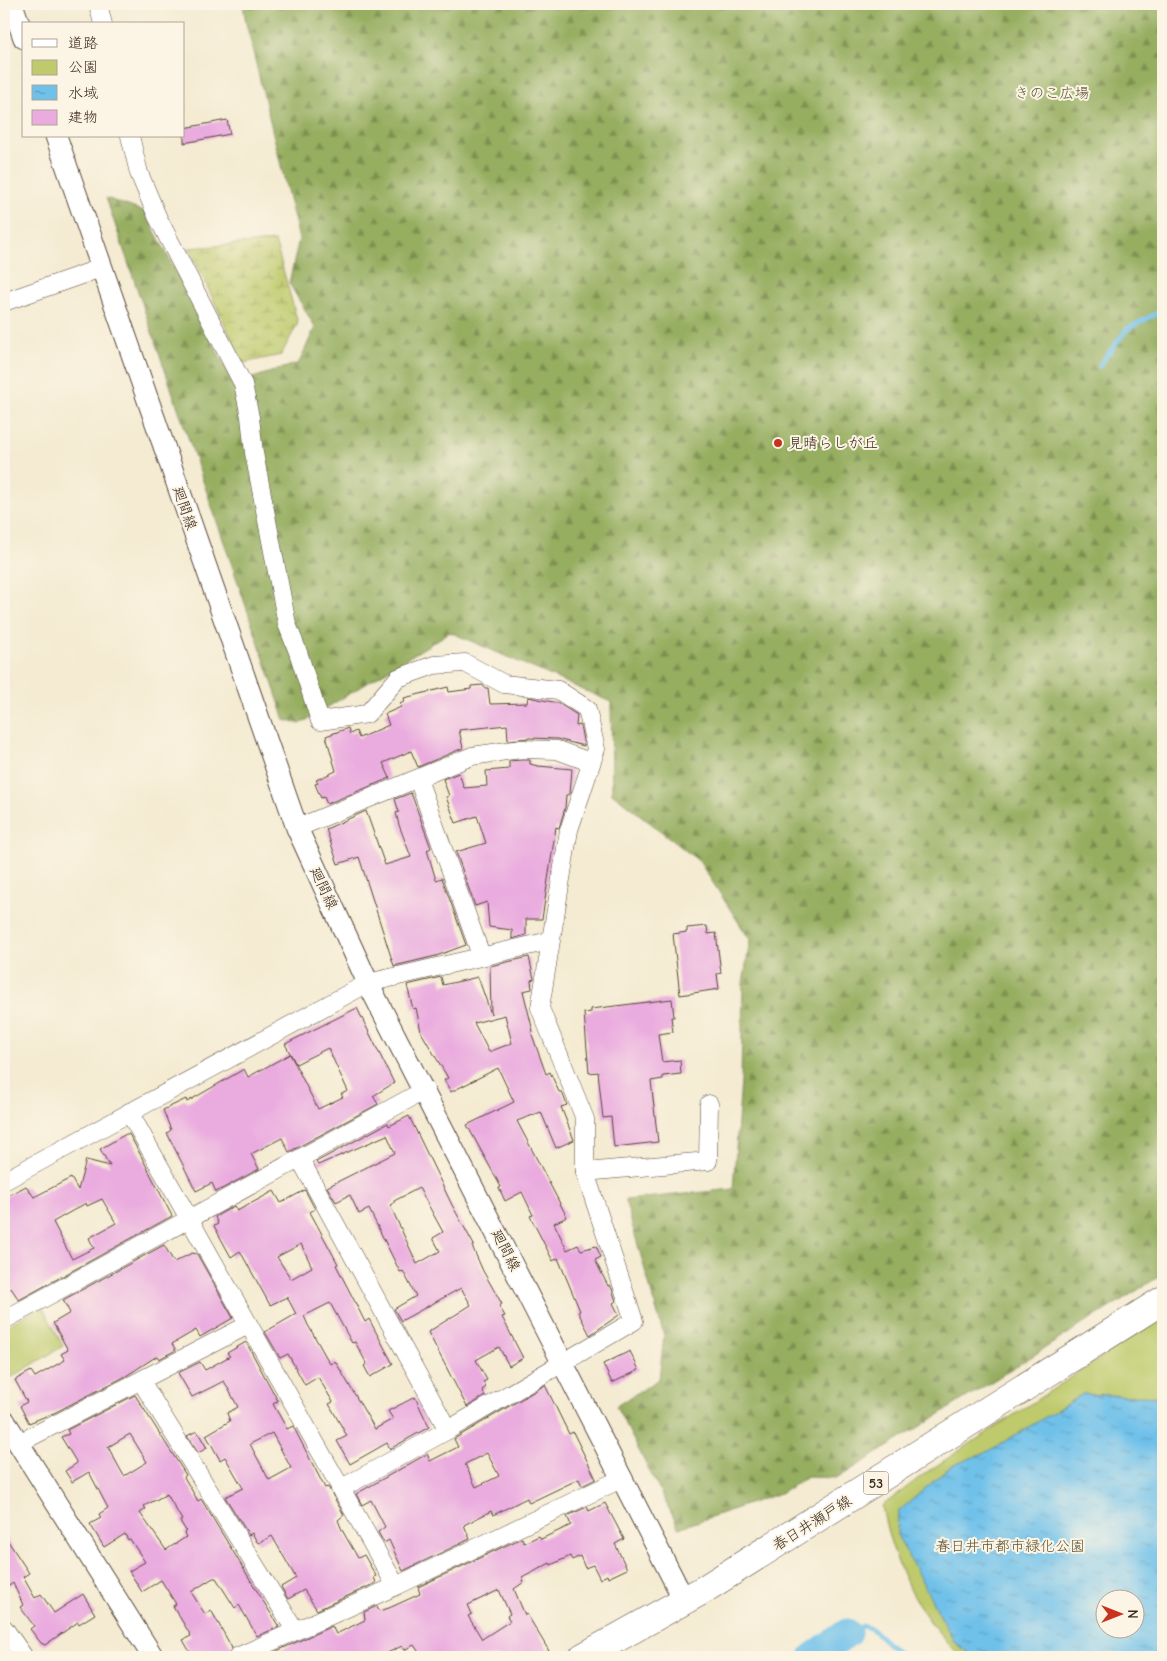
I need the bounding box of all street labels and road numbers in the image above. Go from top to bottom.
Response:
street label: 廻間線 [169,484,201,532]
street label: 廻間線 [306,864,342,912]
street label: 廻間線 [488,1226,524,1274]
road number: 53 [864,1472,888,1495]
street label: 春日井瀬戸線 [769,1492,855,1554]

